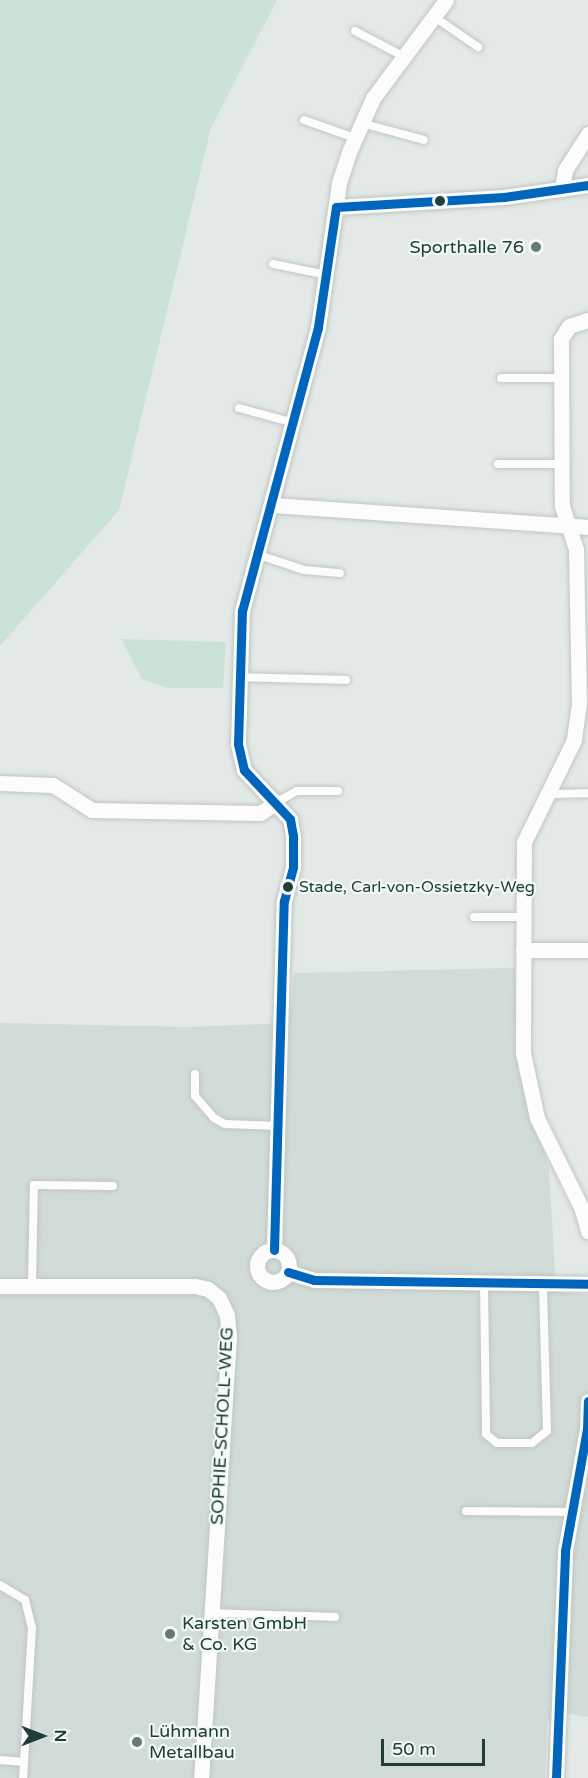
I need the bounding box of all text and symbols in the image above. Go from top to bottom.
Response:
unlabelled marker [434,195,446,207]
place label: Sporthalle 76 [409,236,524,258]
marker: Sporthalle 76 [529,240,543,254]
place label: Stade, Carl-von-Ossietzky-Weg [299,877,535,897]
marker: Stade, Carl-von-Ossietzky-Weg [282,881,294,893]
street label: SOPHIE-SCHOLL-WEG [206,1327,238,1525]
place label: Karsten GmbH & Co. KG [182,1613,307,1656]
marker: Karsten GmbH & Co. KG [163,1627,177,1641]
north arrow [12,1706,72,1766]
place label: Lühmann Metallbau [149,1721,235,1764]
scale bar [384,1727,488,1765]
text: N [50,1730,70,1742]
marker: Lühmann Metallbau [130,1735,144,1749]
text: 50 m [392,1738,436,1760]

